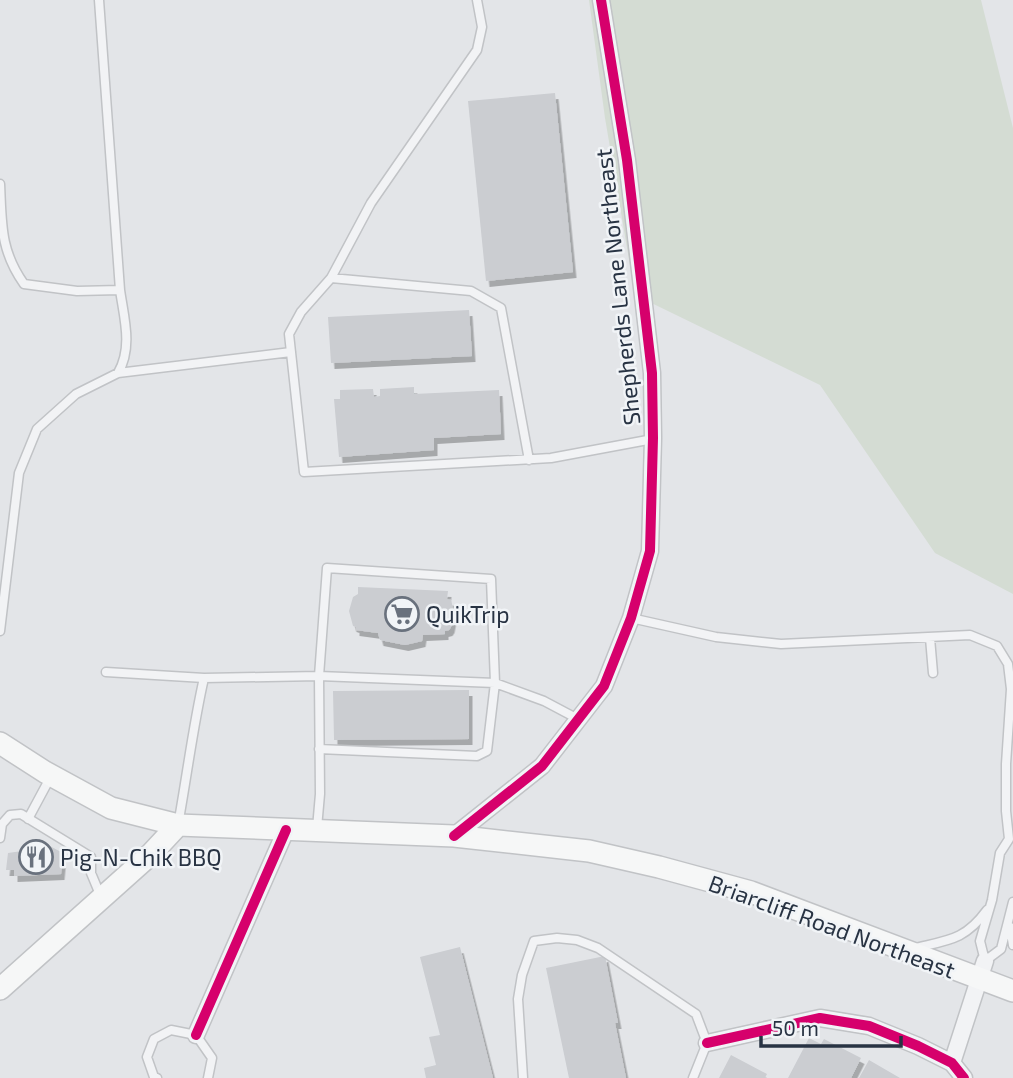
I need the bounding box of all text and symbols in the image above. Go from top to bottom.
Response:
street label: Shepherds Lane Northeast [589,147,645,427]
supermarket icon: QuikTrip [383,595,421,633]
place label: QuikTrip [426,600,510,628]
restaurant icon: Pig-N-Chik BBQ [17,838,55,876]
place label: Pig-N-Chik BBQ [60,843,222,871]
street label: Briarcliff Road Northeast [705,868,959,984]
scale bar [761,1004,901,1048]
text: 50 m [772,1015,819,1040]

